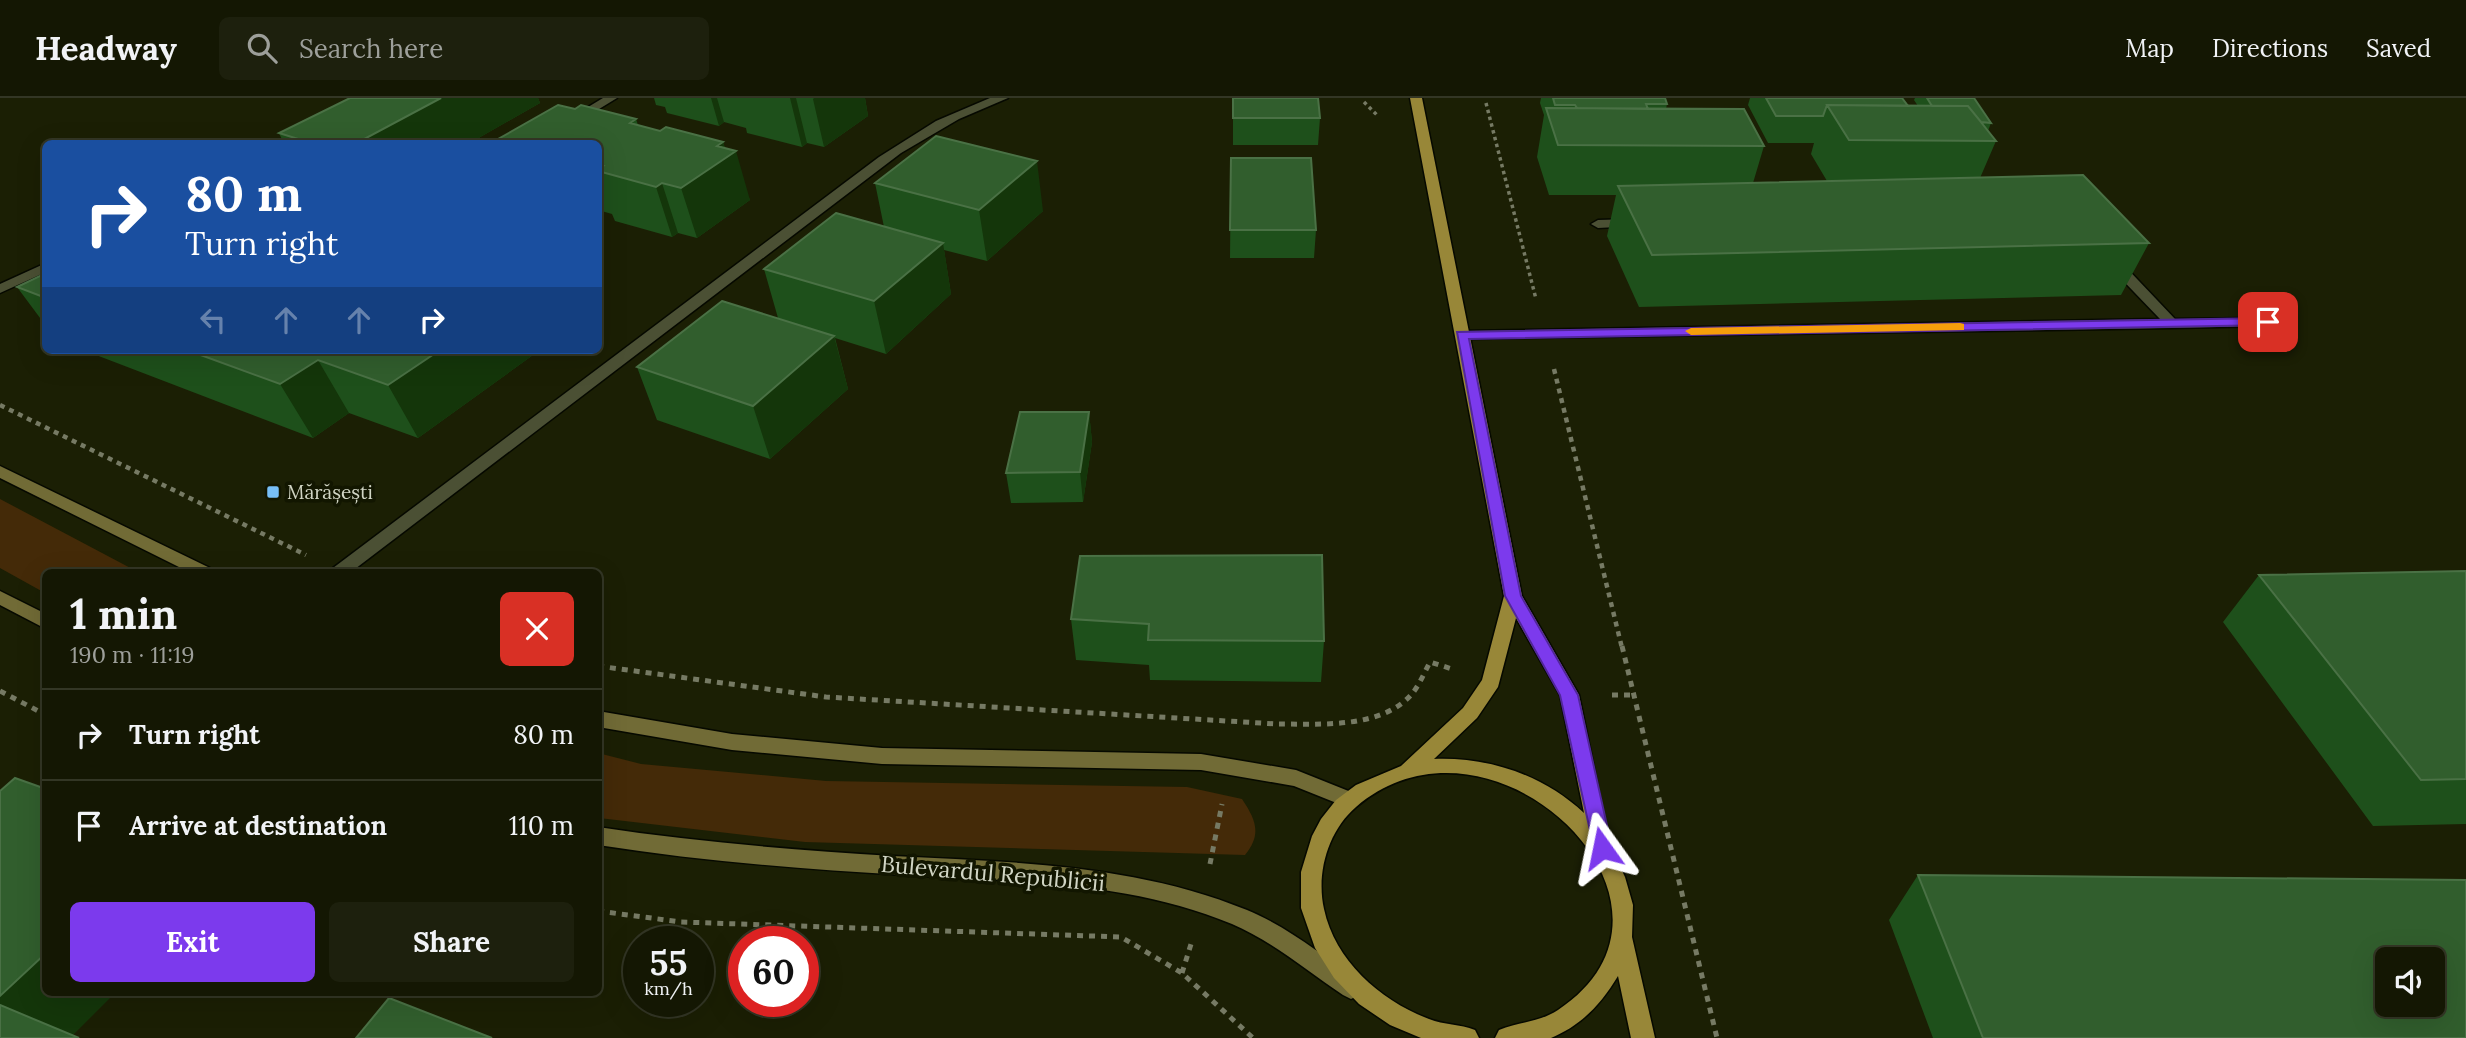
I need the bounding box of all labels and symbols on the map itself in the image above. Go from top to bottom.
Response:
pin [2238,292,2298,352]
place label: Mărășești [287,480,373,504]
marker: Mărășești [265,484,281,500]
position arrow [1565,811,1639,885]
street label: Bulevardul Republicii [880,849,1106,897]
speed limit sign: 60 [728,926,819,1017]

